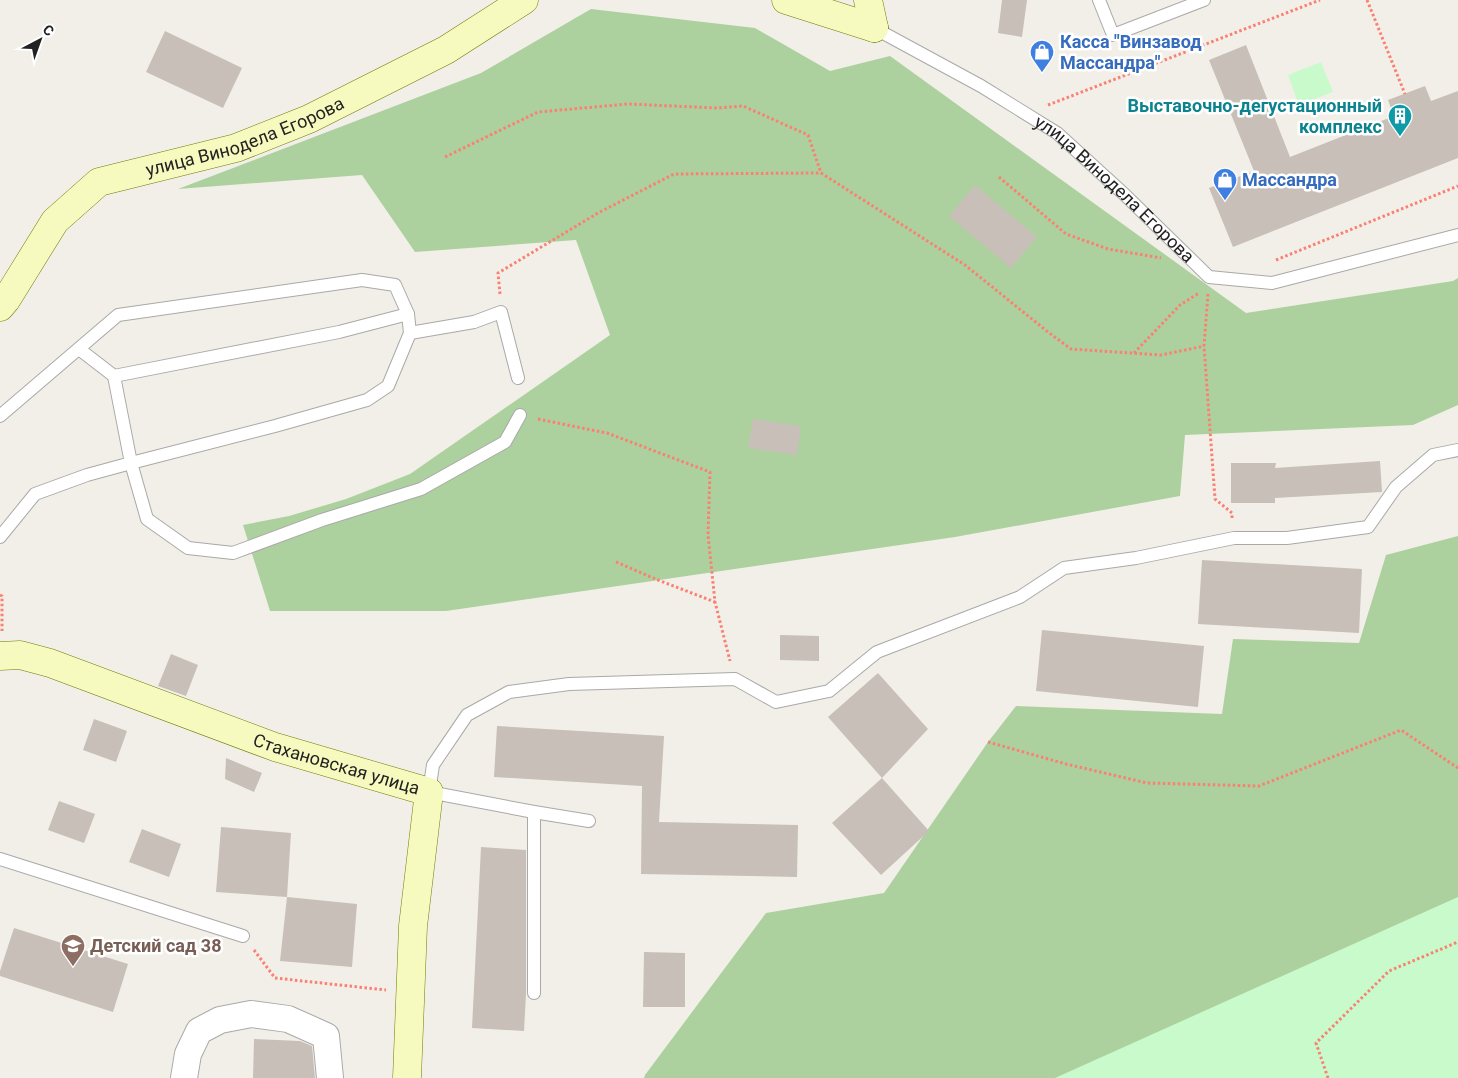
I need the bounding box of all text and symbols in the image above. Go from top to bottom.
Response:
north arrow [15,15,65,65]
text: С [40,21,57,39]
place label: Касса "Винзавод Массандра" [1060,31,1202,73]
shop icon: Касса "Винзавод Массандра" [1029,39,1055,73]
street label: улица Винодела Егорова [143,92,347,180]
place label: Выставочно-дегустационный комплекс [1127,95,1382,137]
building icon: Выставочно-дегустационный комплекс [1387,103,1413,137]
street label: улица Винодела Егорова [1031,111,1199,267]
shop icon: Массандра [1212,167,1238,201]
place label: Массандра [1242,169,1337,190]
street label: Стахановская улица [250,729,422,799]
school or university icon: Детский сад 38 [60,933,86,967]
place label: Детский сад 38 [90,935,221,956]

